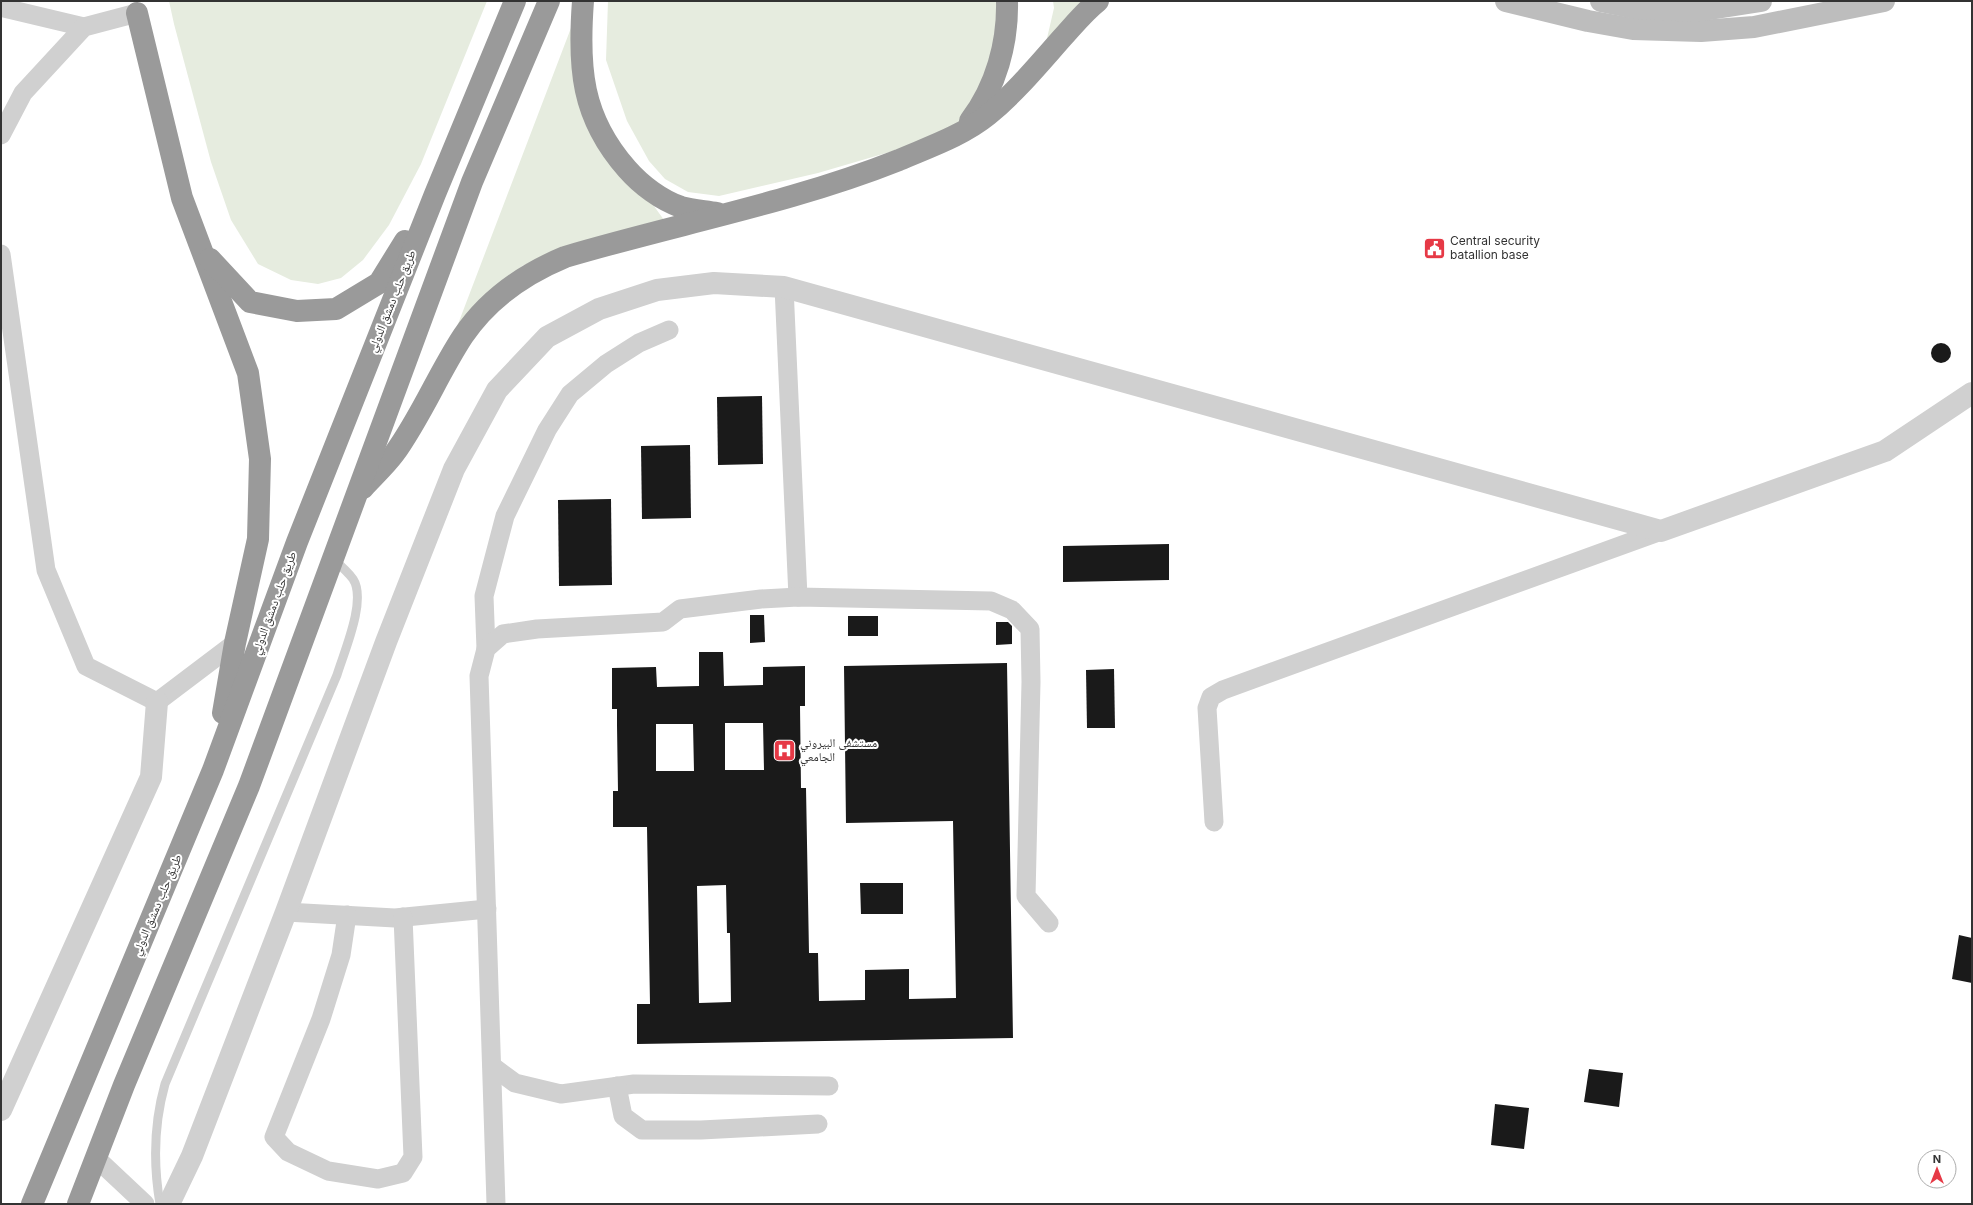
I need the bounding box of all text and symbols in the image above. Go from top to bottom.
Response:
place label: Central security batallion base [1450,233,1540,262]
public building icon: Central security batallion base [1421,235,1447,261]
street label: طريق حلب دمشق الدولي [364,248,422,355]
street label: طريق حلب دمشق الدولي [248,549,302,658]
place label: مستشفى البيروني الجامعي [800,735,877,767]
hospital icon: مستشفى البيروني الجامعي [771,737,797,763]
street label: طريق حلب دمشق الدولي [128,852,188,959]
north arrow [1917,1149,1957,1189]
text: N [1933,1152,1941,1166]

